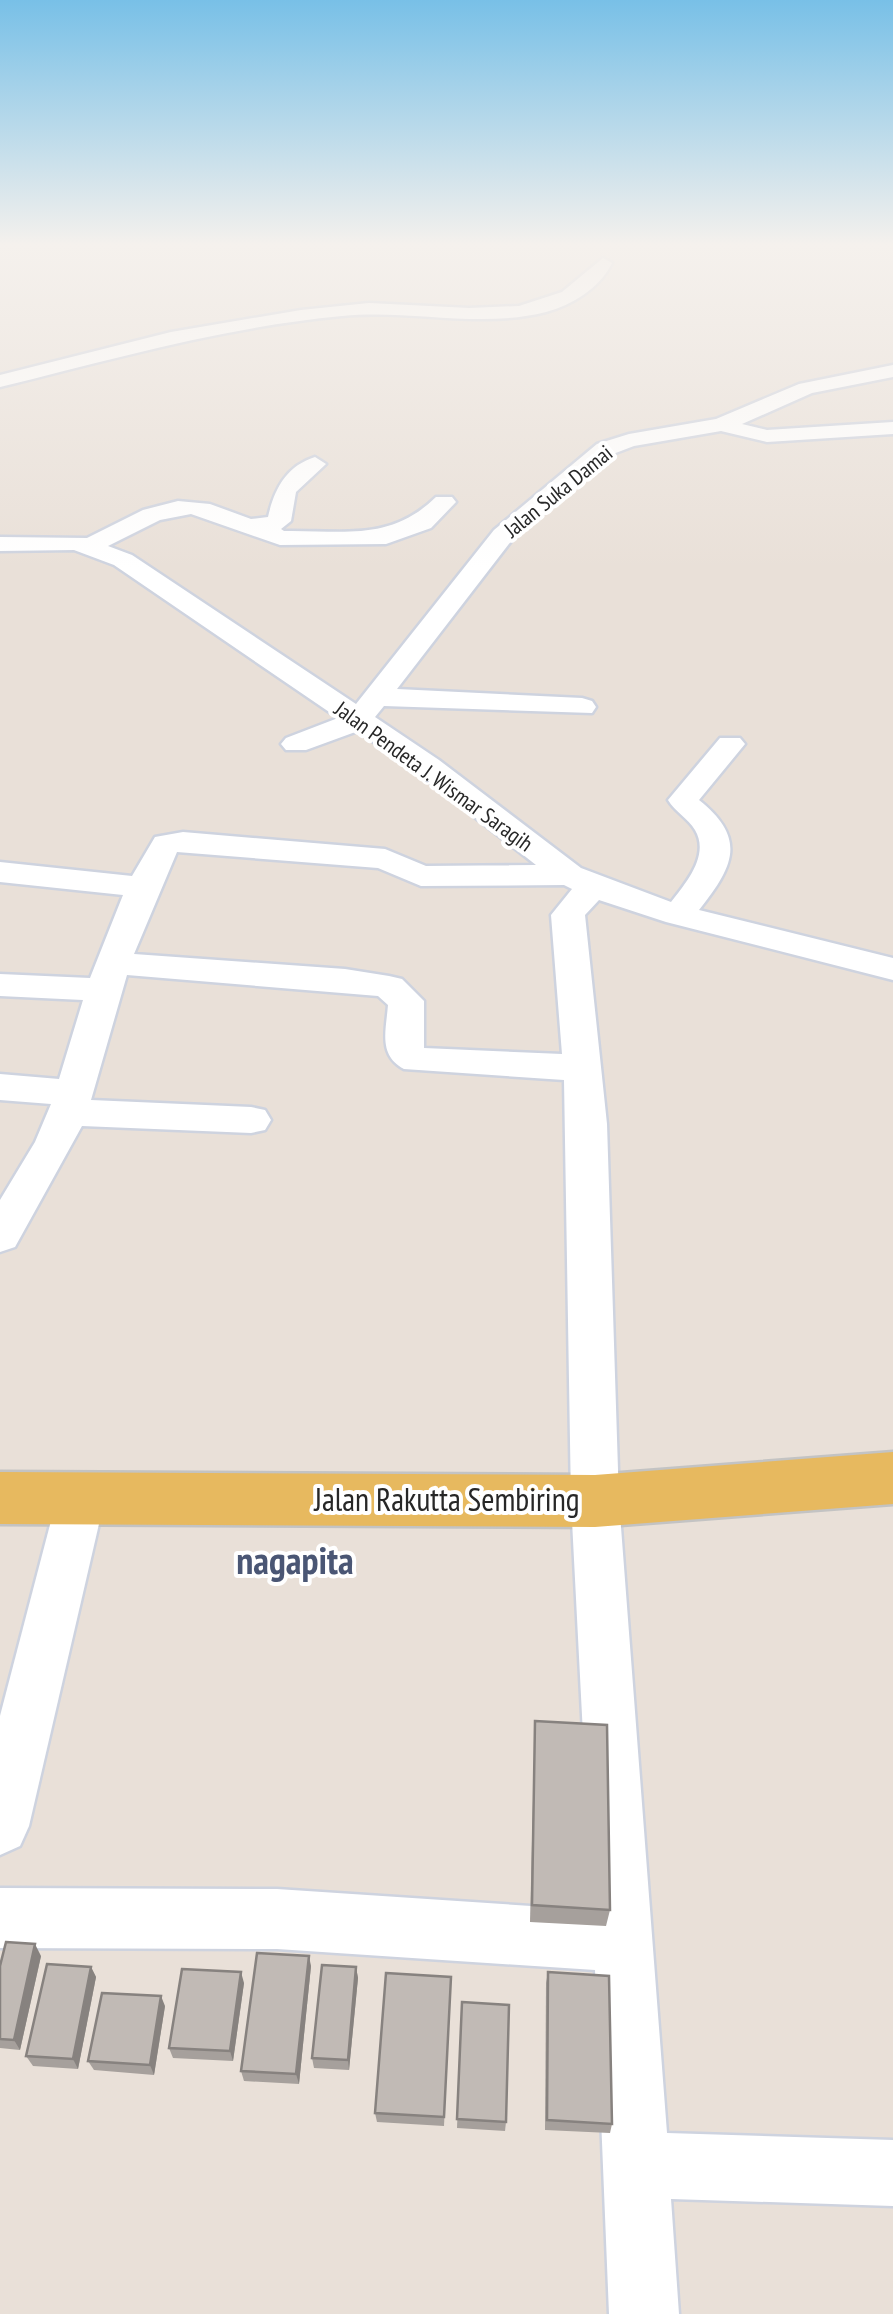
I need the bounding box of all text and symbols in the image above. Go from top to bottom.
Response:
street label: Jalan Suka Damai [497,439,618,544]
street label: Jalan Pendeta J. Wismar Saragih [329,694,539,857]
street label: Jalan Rakutta Sembiring [313,1478,580,1520]
district label: nagapita [236,1535,354,1584]

